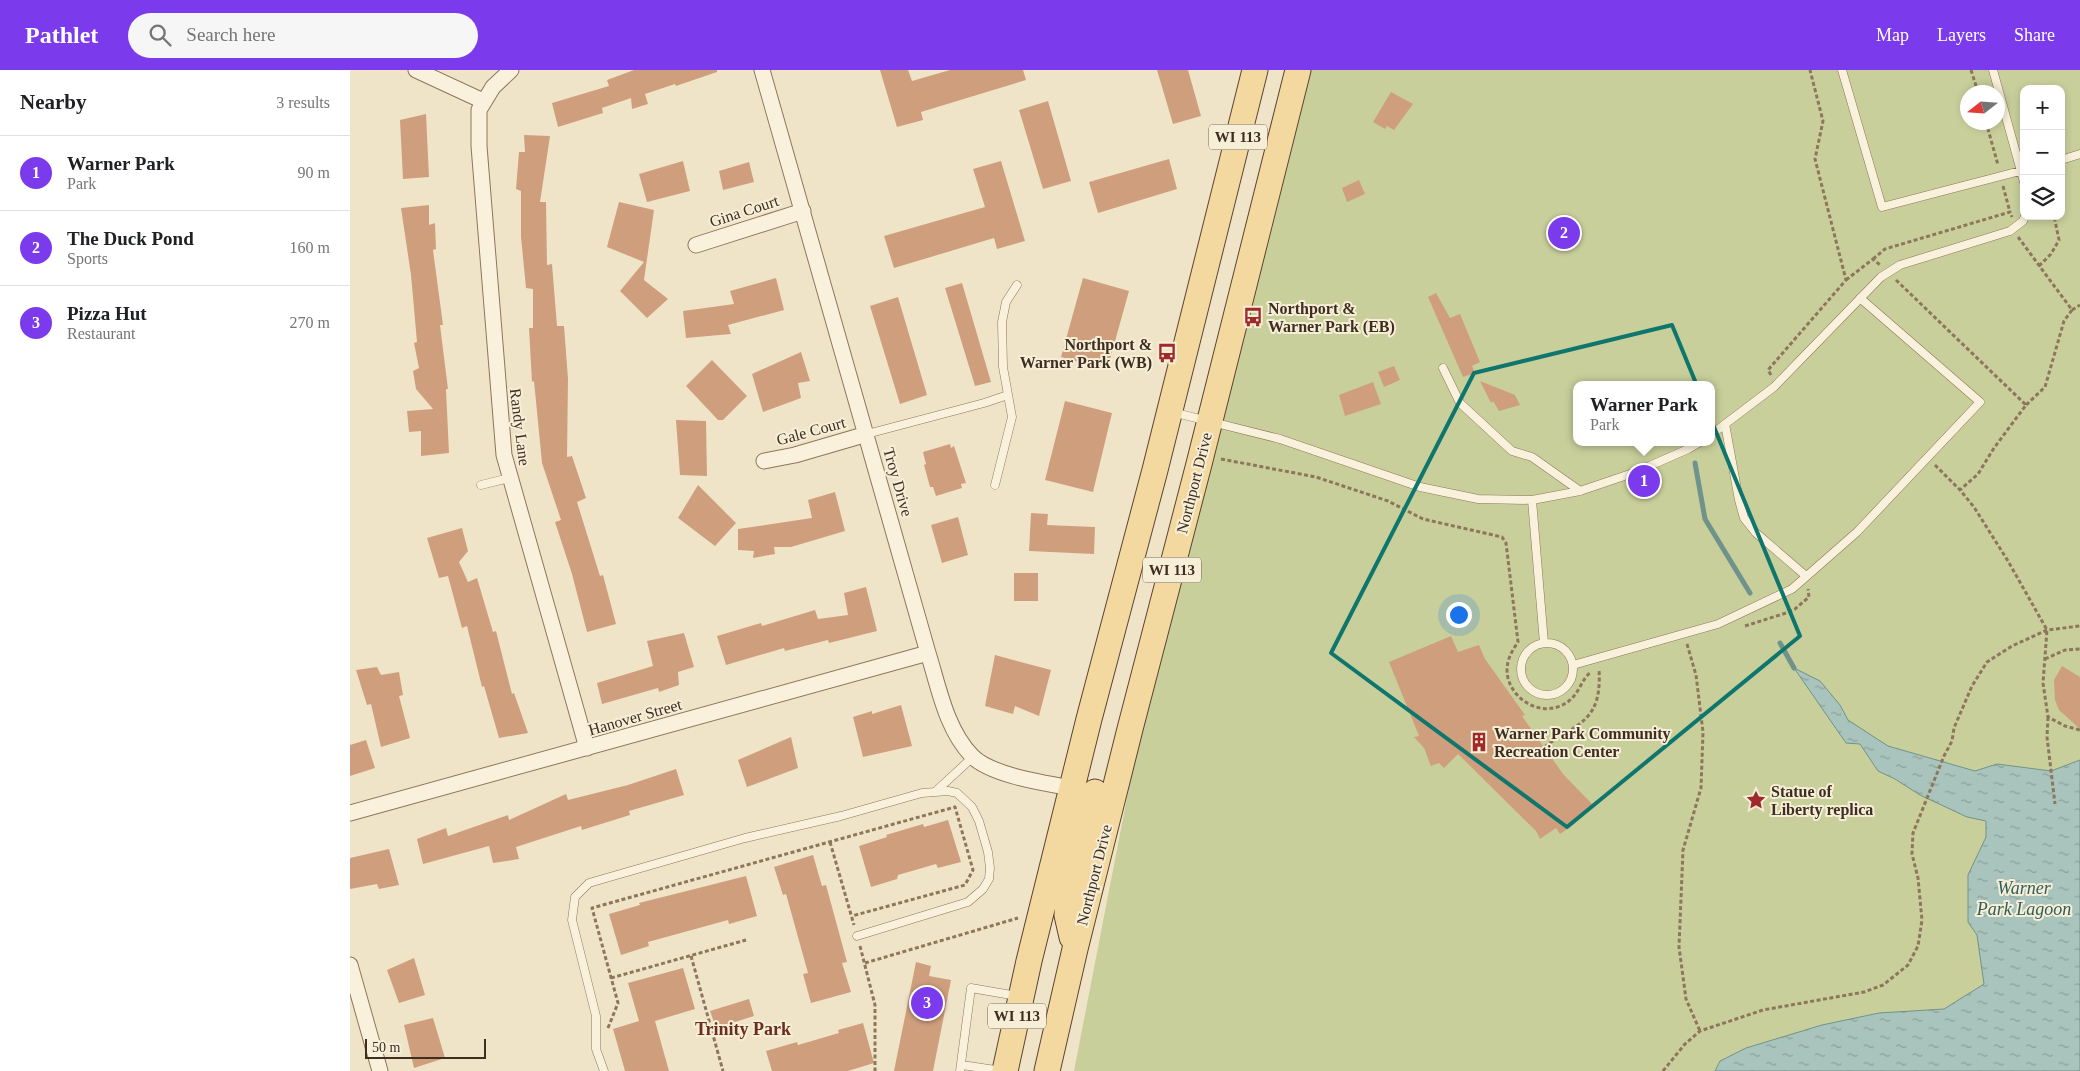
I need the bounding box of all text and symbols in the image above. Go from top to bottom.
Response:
search box [128,13,478,58]
icon: search [146,21,174,49]
text: Pathlet [25,22,98,48]
text: Search here [186,24,275,45]
text: Map [1876,25,1909,45]
text: Layers [1937,25,1986,45]
text: Share [2014,25,2055,45]
north arrow [1960,85,2005,130]
map controls [2020,85,2065,220]
button: + [2020,85,2065,130]
text: Nearby [20,90,87,114]
text: 3 results [276,94,330,111]
road number: WI 113 [1209,124,1267,150]
button: − [2020,130,2065,175]
text: Warner Park [67,153,175,174]
text: 1 [32,164,40,181]
text: 90 m [298,164,330,181]
text: Park [67,175,96,192]
button: layers [2020,175,2065,220]
street label: Gina Court [707,192,781,230]
pin: 2 [1548,214,1580,252]
text: The Duck Pond [67,228,194,249]
text: 2 [32,239,40,256]
text: 160 m [290,239,330,256]
text: Sports [67,250,108,267]
place label: Northport & Warner Park (EB) [1268,300,1395,336]
text: Pizza Hut [67,303,147,324]
bus stop icon: Northport & Warner Park (EB) [1242,306,1264,328]
text: 3 [32,314,40,331]
text: 270 m [290,314,330,331]
text: Restaurant [67,325,135,342]
place label: Northport & Warner Park (WB) [1020,336,1152,372]
bus stop icon: Northport & Warner Park (WB) [1156,342,1178,364]
popup [1573,381,1715,446]
street label: Randy Lane [506,387,533,467]
text: Warner Park [1590,394,1698,415]
street label: Gale Court [775,414,848,448]
text: Park [1590,416,1619,433]
street label: Northport Drive [1173,431,1216,536]
street label: Troy Drive [879,446,916,519]
pin: 1 [1628,462,1660,500]
road number: WI 113 [1143,558,1201,582]
your location [1446,602,1472,628]
street label: Hanover Street [586,695,684,738]
place label: Warner Park Community Recreation Center [1494,725,1671,760]
building icon: Warner Park Community Recreation Center [1468,731,1490,753]
place label: Statue of Liberty replica [1771,783,1873,819]
place icon: Statue of Liberty replica [1745,789,1767,811]
street label: Northport Drive [1073,823,1116,928]
water label: Warner Park Lagoon [1976,878,2071,919]
pin: 3 [911,984,943,1022]
road number: WI 113 [988,1004,1046,1028]
district label: Trinity Park [695,1019,791,1039]
scale bar [365,1036,486,1059]
text: 50 m [372,1040,400,1055]

